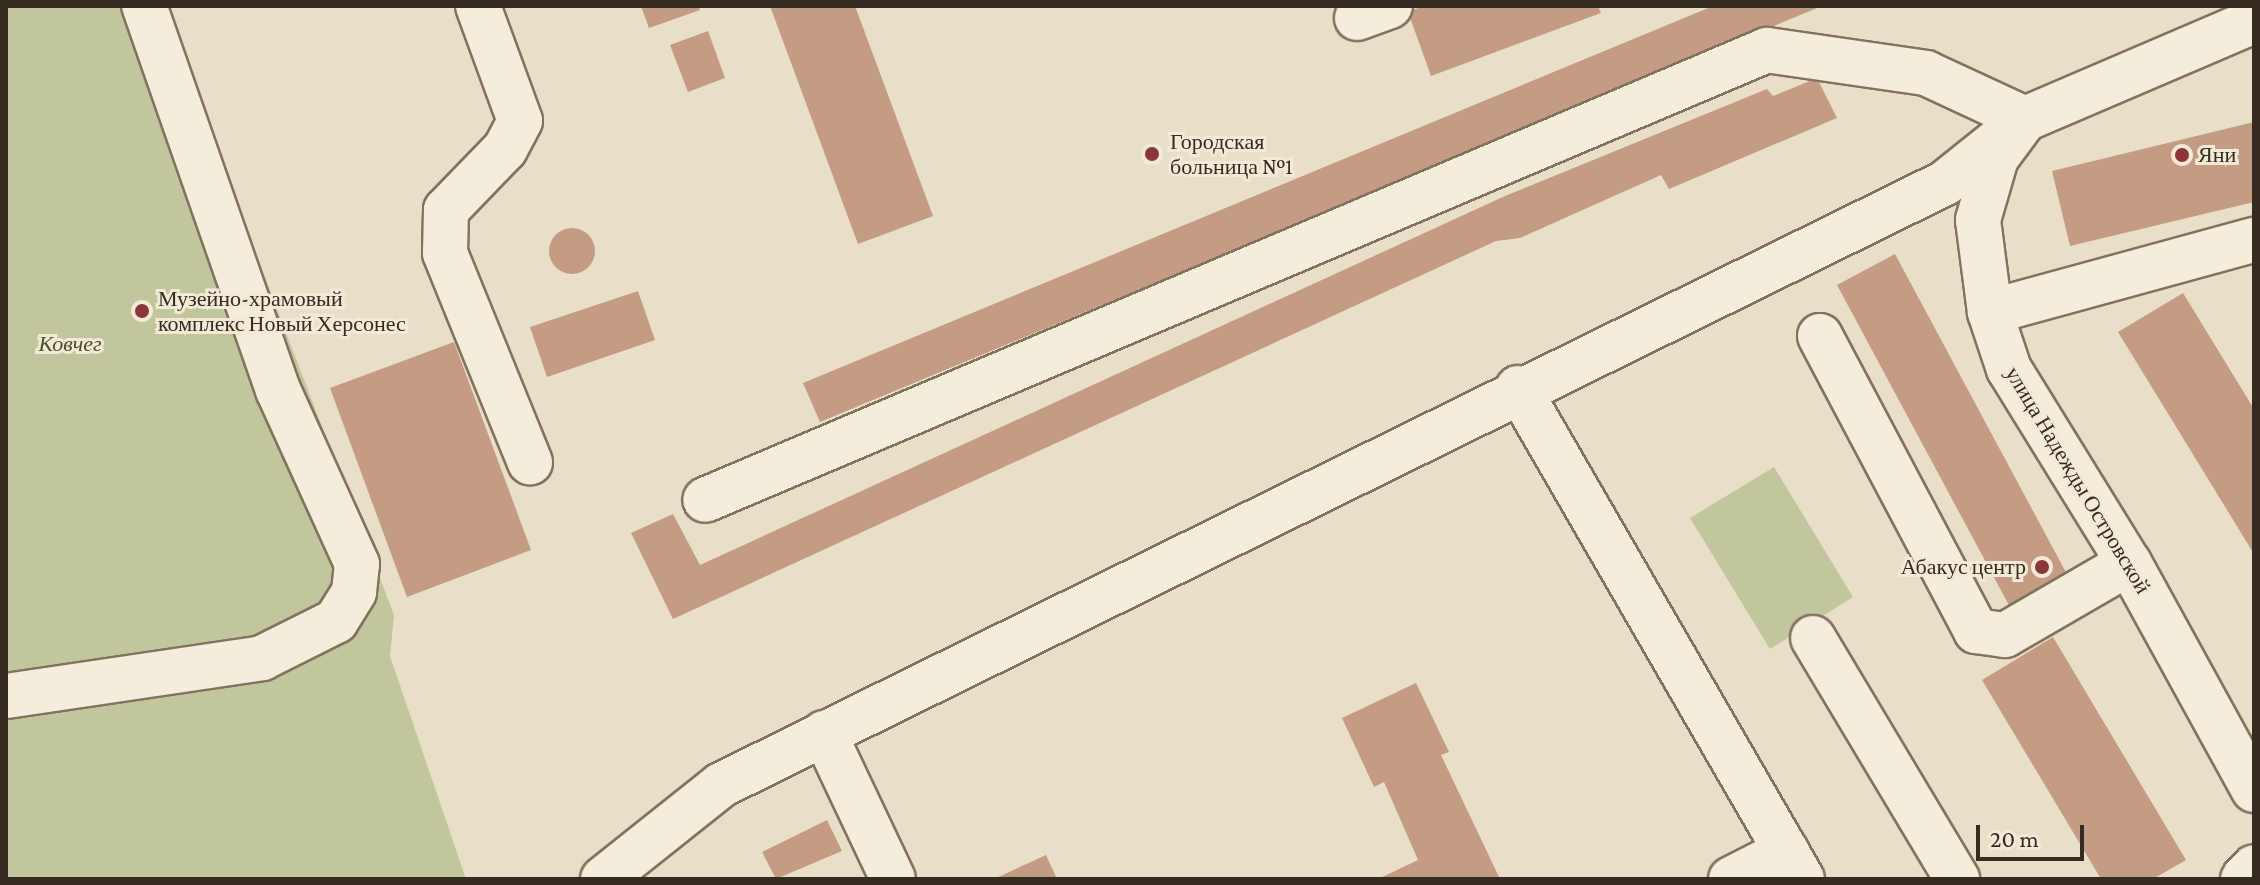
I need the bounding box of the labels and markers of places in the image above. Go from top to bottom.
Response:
place label: Городская больница №1 [1170,128,1293,180]
place label: Яни [2198,142,2236,168]
marker: Городская больница №1 [1141,143,1163,165]
marker: Яни [2173,146,2191,164]
place label: Музейно-храмовый комплекс Новый Херсонес [158,285,406,336]
marker: Музейно-храмовый комплекс Новый Херсонес [133,302,151,320]
place label: Абакус центр [1901,554,2026,580]
marker: Абакус центр [2033,558,2051,576]

